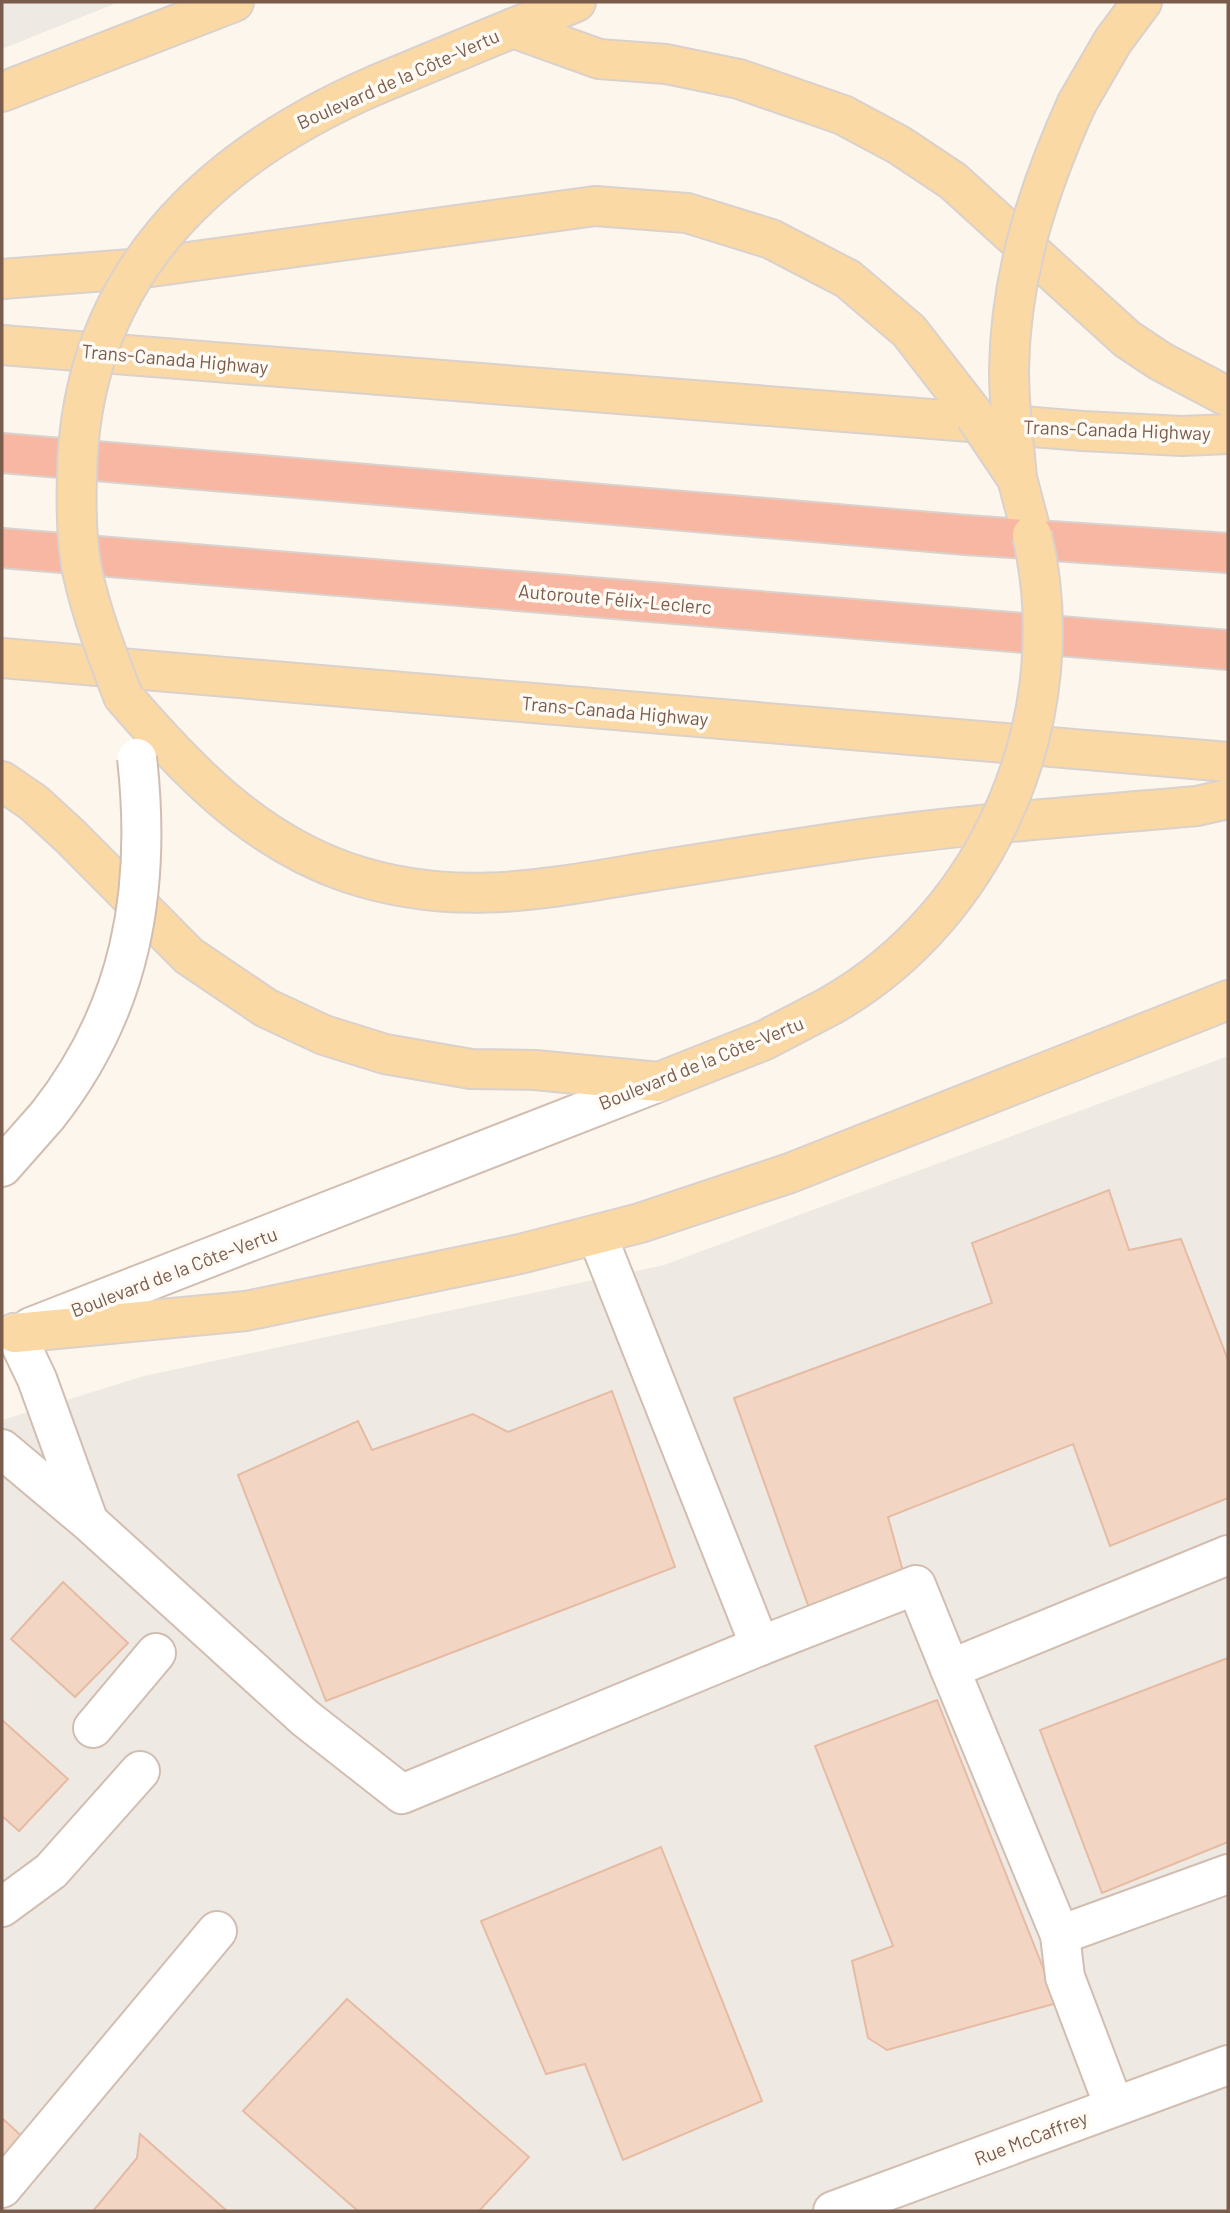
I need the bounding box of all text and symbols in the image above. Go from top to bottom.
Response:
street label: Boulevard de la Côte-Vertu [293,24,502,134]
street label: Trans-Canada Highway [81,339,270,378]
street label: Trans-Canada Highway [1023,415,1211,444]
street label: Autoroute Félix-Leclerc [517,579,713,618]
street label: Trans-Canada Highway [521,691,710,730]
street label: Boulevard de la Côte-Vertu [595,1011,807,1114]
street label: Boulevard de la Côte-Vertu [68,1222,280,1321]
street label: Rue McCaffrey [971,2105,1091,2170]

